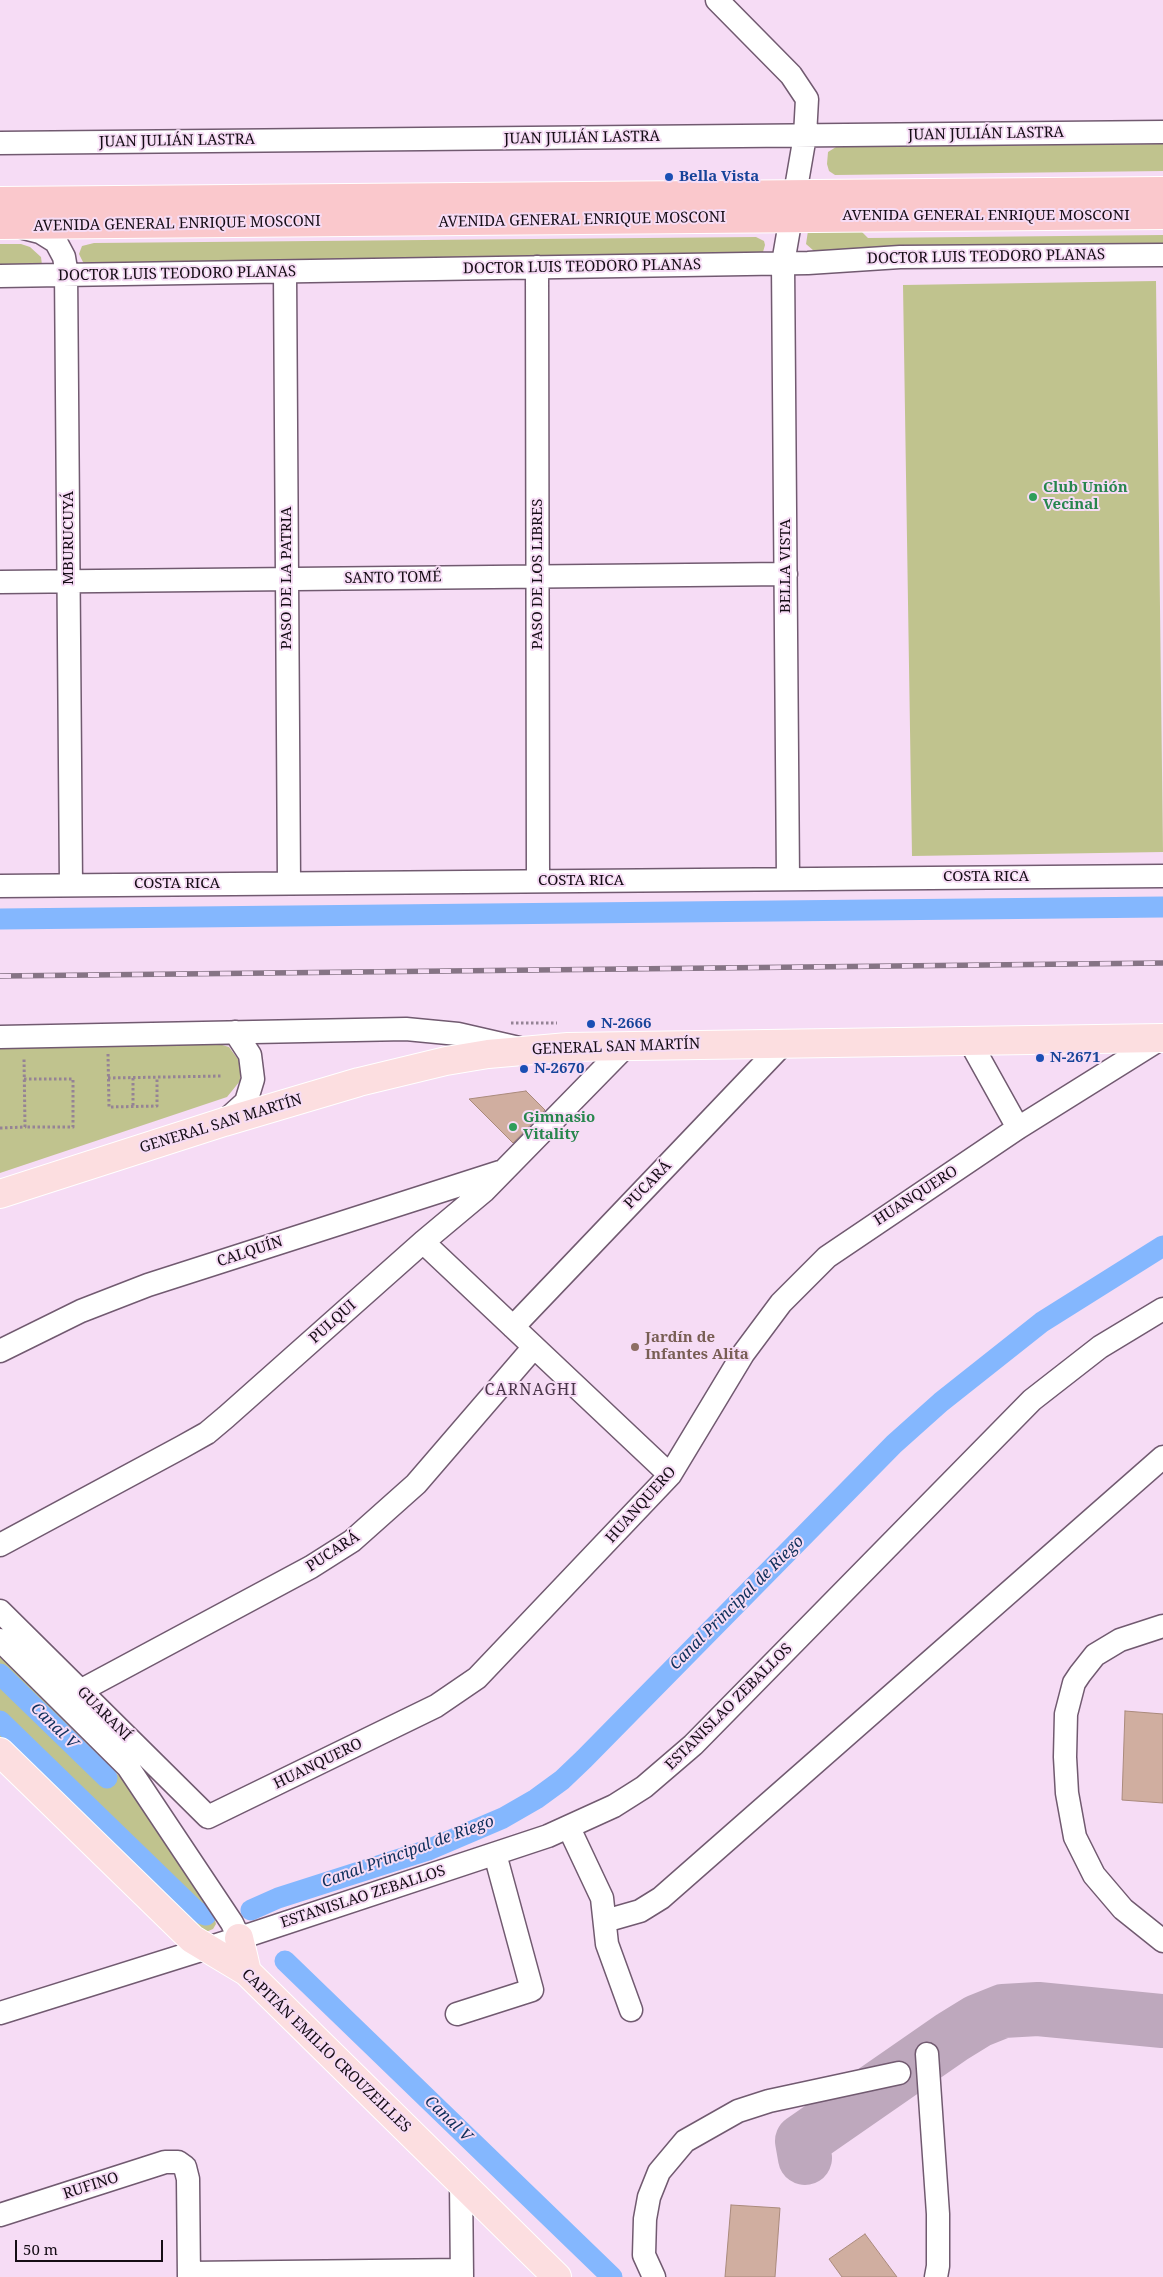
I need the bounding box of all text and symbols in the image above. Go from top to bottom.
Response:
street label: JUAN JULIÁN LASTRA [908,124,1064,144]
street label: JUAN JULIÁN LASTRA [504,128,660,148]
street label: JUAN JULIÁN LASTRA [99,131,255,151]
place label: Bella Vista [679,168,759,186]
marker: Bella Vista [663,171,675,183]
street label: AVENIDA GENERAL ENRIQUE MOSCONI [842,207,1130,225]
street label: AVENIDA GENERAL ENRIQUE MOSCONI [438,208,726,232]
street label: AVENIDA GENERAL ENRIQUE MOSCONI [33,212,321,236]
street label: DOCTOR LUIS TEODORO PLANAS [867,246,1105,268]
street label: DOCTOR LUIS TEODORO PLANAS [463,256,701,278]
street label: DOCTOR LUIS TEODORO PLANAS [58,263,296,285]
place label: Club Unión Vecinal [1043,479,1128,514]
street label: MBURUCUYÁ [60,491,78,585]
marker: Club Unión Vecinal [1027,491,1039,503]
street label: PASO DE LOS LIBRES [529,499,547,649]
street label: PASO DE LA PATRIA [278,506,296,650]
street label: BELLA VISTA [777,519,795,613]
street label: SANTO TOMÉ [344,568,442,588]
street label: COSTA RICA [943,868,1029,886]
street label: COSTA RICA [538,872,624,890]
street label: COSTA RICA [134,875,220,893]
place label: N-2666 [601,1015,651,1033]
marker: N-2666 [585,1018,597,1030]
street label: GENERAL SAN MARTÍN [531,1035,701,1059]
place label: N-2671 [1050,1049,1100,1067]
marker: N-2671 [1034,1052,1046,1064]
place label: N-2670 [534,1060,584,1078]
marker: N-2670 [518,1063,530,1075]
street label: GENERAL SAN MARTÍN [138,1091,304,1157]
place label: Gimnasio Vitality [523,1109,595,1144]
marker: Gimnasio Vitality [507,1121,519,1133]
street label: PUCARÁ [621,1157,675,1213]
street label: HUANQUERO [871,1162,961,1230]
street label: CALQUÍN [215,1233,285,1271]
street label: PULQUI [306,1296,360,1348]
place label: Jardín de Infantes Alita [645,1329,749,1364]
marker: Jardín de Infantes Alita [629,1341,641,1353]
district label: CARNAGHI [484,1380,578,1400]
street label: HUANQUERO [602,1463,680,1547]
street label: PUCARÁ [303,1528,363,1576]
water label: Canal Principal de Riego [666,1532,808,1674]
street label: ESTANISLAO ZEBALLOS [662,1640,796,1774]
street label: GUARANÍ [73,1683,135,1745]
water label: Canal V [26,1699,82,1753]
street label: HUANQUERO [271,1735,365,1793]
water label: Canal Principal de Riego [319,1812,497,1892]
street label: ESTANISLAO ZEBALLOS [278,1862,448,1932]
street label: CAPITÁN EMILIO CROUZEILLES [238,1965,414,2137]
water label: Canal V [420,2092,476,2146]
street label: RUFINO [61,2169,121,2203]
scale bar [18,2230,165,2262]
text: 50 m [23,2239,58,2259]

